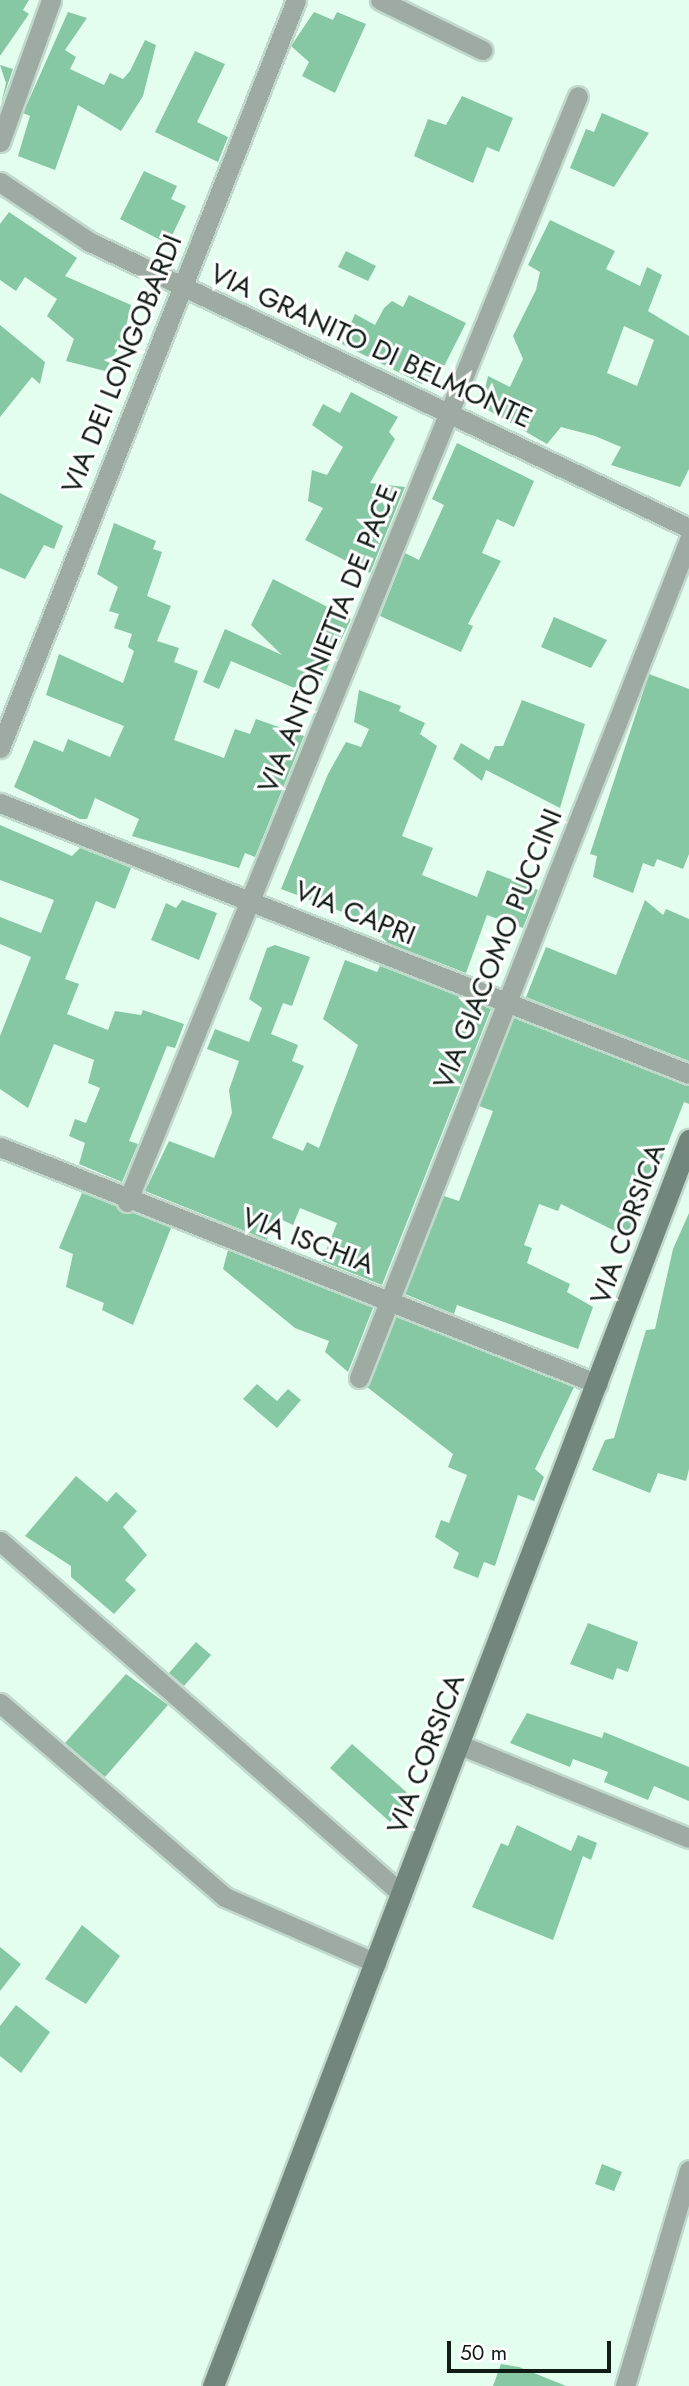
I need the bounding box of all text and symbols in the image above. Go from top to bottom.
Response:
street label: VIA DEI LONGOBARDI [55,229,189,499]
street label: VIA GRANITO DI BELMONTE [205,256,537,436]
street label: VIA ANTONIETTA DE PACE [251,480,405,798]
street label: VIA GIACOMO PUCCINI [426,804,570,1094]
street label: VIA CAPRI [290,874,420,952]
street label: VIA CORSICA [583,1139,673,1309]
street label: VIA ISCHIA [237,1200,379,1282]
street label: VIA CORSICA [380,1669,472,1839]
scale bar [451,2326,616,2370]
text: 50 m [460,2338,507,2368]

